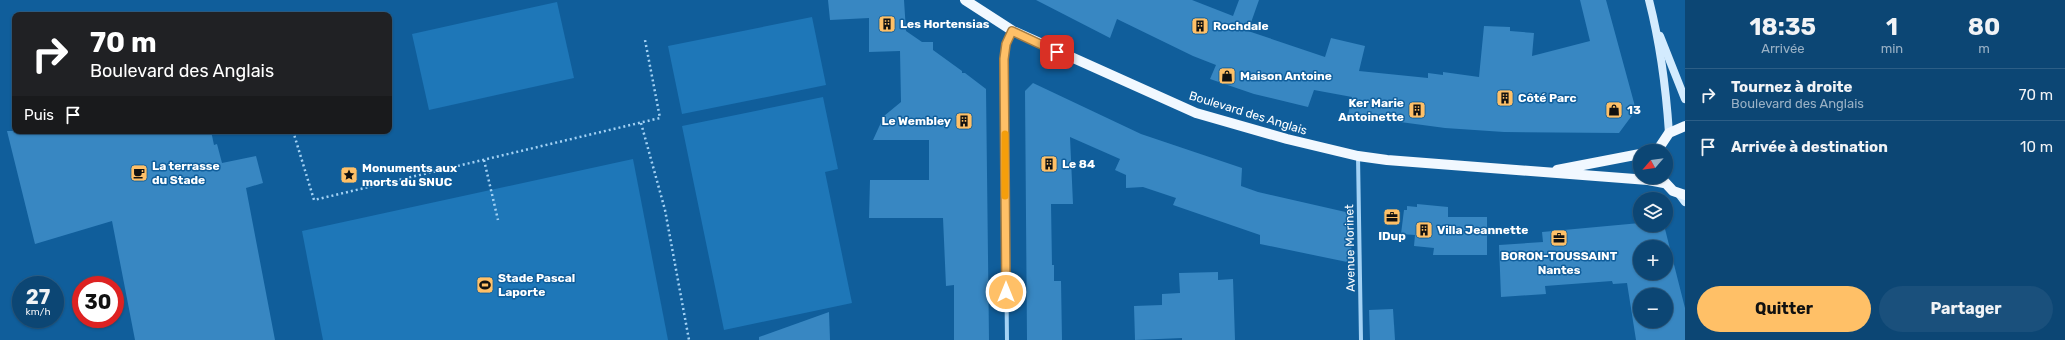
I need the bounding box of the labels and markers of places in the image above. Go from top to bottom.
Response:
building icon: Les Hortensias [877,14,897,34]
building icon: Rochdale [1190,16,1210,36]
place label: Les Hortensias [900,17,990,31]
place label: Rochdale [1213,19,1269,33]
pin [1040,35,1074,69]
shop icon: Maison Antoine [1217,66,1237,86]
place label: Maison Antoine [1240,69,1332,83]
building icon: Côté Parc [1495,88,1515,108]
place label: Côté Parc [1518,91,1577,105]
place label: Ker Marie Antoinette [1338,96,1404,124]
building icon: Ker Marie Antoinette [1407,100,1427,120]
shop icon: 13 [1604,100,1624,120]
place label: 13 [1627,103,1641,117]
building icon: Le Wembley [954,111,974,131]
place label: Le Wembley [881,114,951,128]
building icon: Le 84 [1039,154,1059,174]
place label: Le 84 [1062,157,1095,171]
place label: La terrasse du Stade [152,159,220,187]
place label: Monuments aux morts du SNUC [362,161,457,189]
cafe icon: La terrasse du Stade [129,163,149,183]
place icon: Monuments aux morts du SNUC [339,165,359,185]
office icon: IDup [1382,207,1402,227]
building icon: Villa Jeannette [1414,220,1434,240]
place label: Villa Jeannette [1437,223,1528,237]
office icon: BORON-TOUSSAINT Nantes [1549,228,1569,248]
place label: IDup [1378,229,1406,243]
place label: BORON-TOUSSAINT Nantes [1501,249,1618,277]
place label: Stade Pascal Laporte [498,271,575,299]
sports icon: Stade Pascal Laporte [475,275,495,295]

